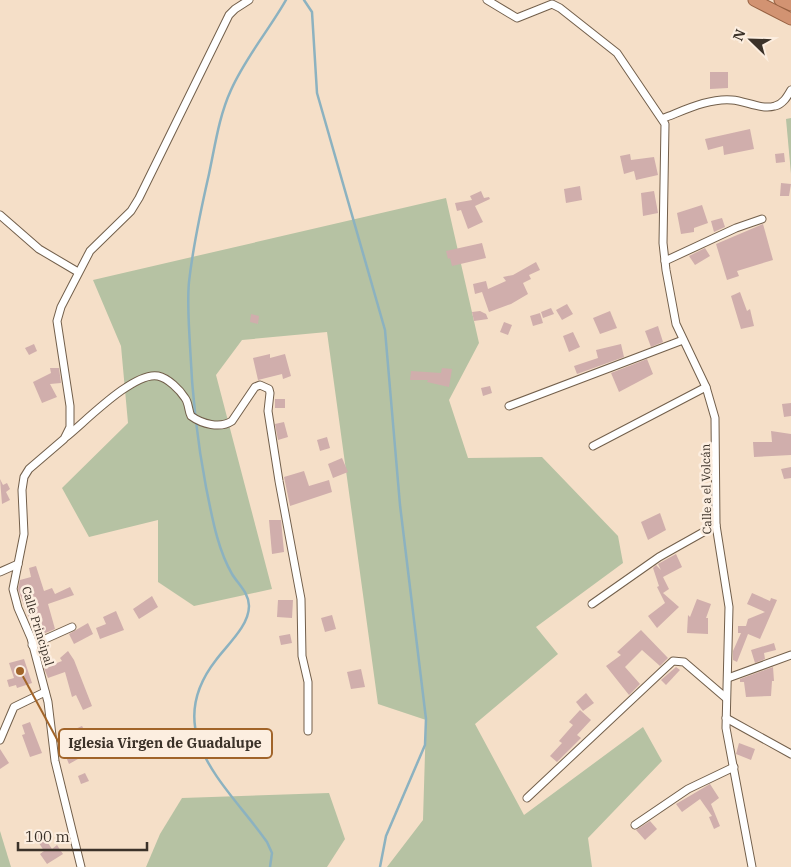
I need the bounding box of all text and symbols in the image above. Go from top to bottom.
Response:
north arrow [726,15,776,65]
text: N [729,26,749,44]
street label: Calle a el Volcán [698,443,714,535]
street label: Calle Principal [19,584,57,668]
callout: Iglesia Virgen de Guadalupe [59,729,272,758]
text: Iglesia Virgen de Guadalupe [68,734,262,752]
scale bar [18,820,146,852]
text: 100 m [25,827,70,846]

